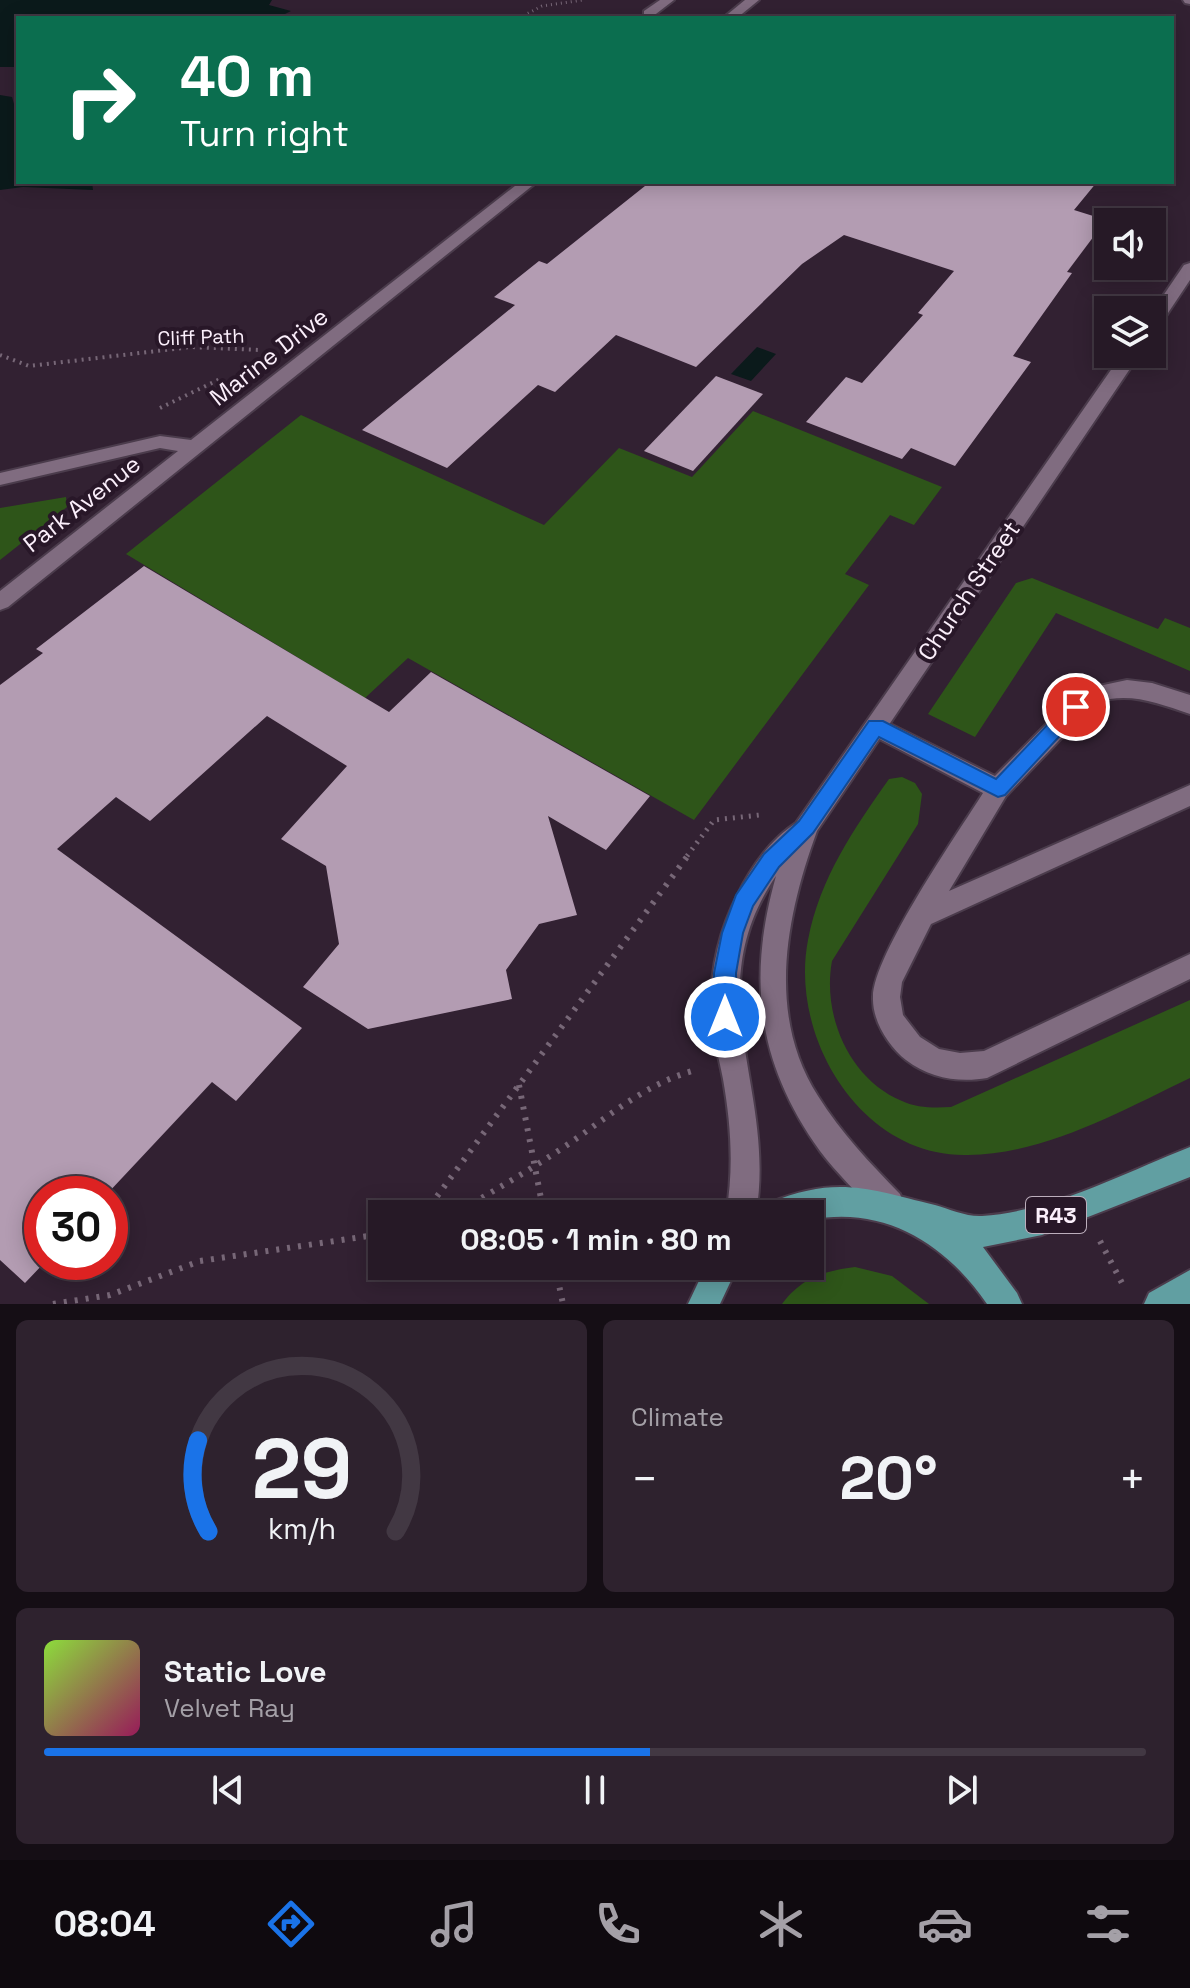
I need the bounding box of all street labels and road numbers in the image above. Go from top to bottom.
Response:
street label: Marine Drive [203,301,334,413]
street label: Cliff Path [157,322,245,352]
street label: Park Avenue [17,448,147,559]
street label: Church Street [910,515,1027,666]
road number: R43 [1026,1197,1086,1233]

